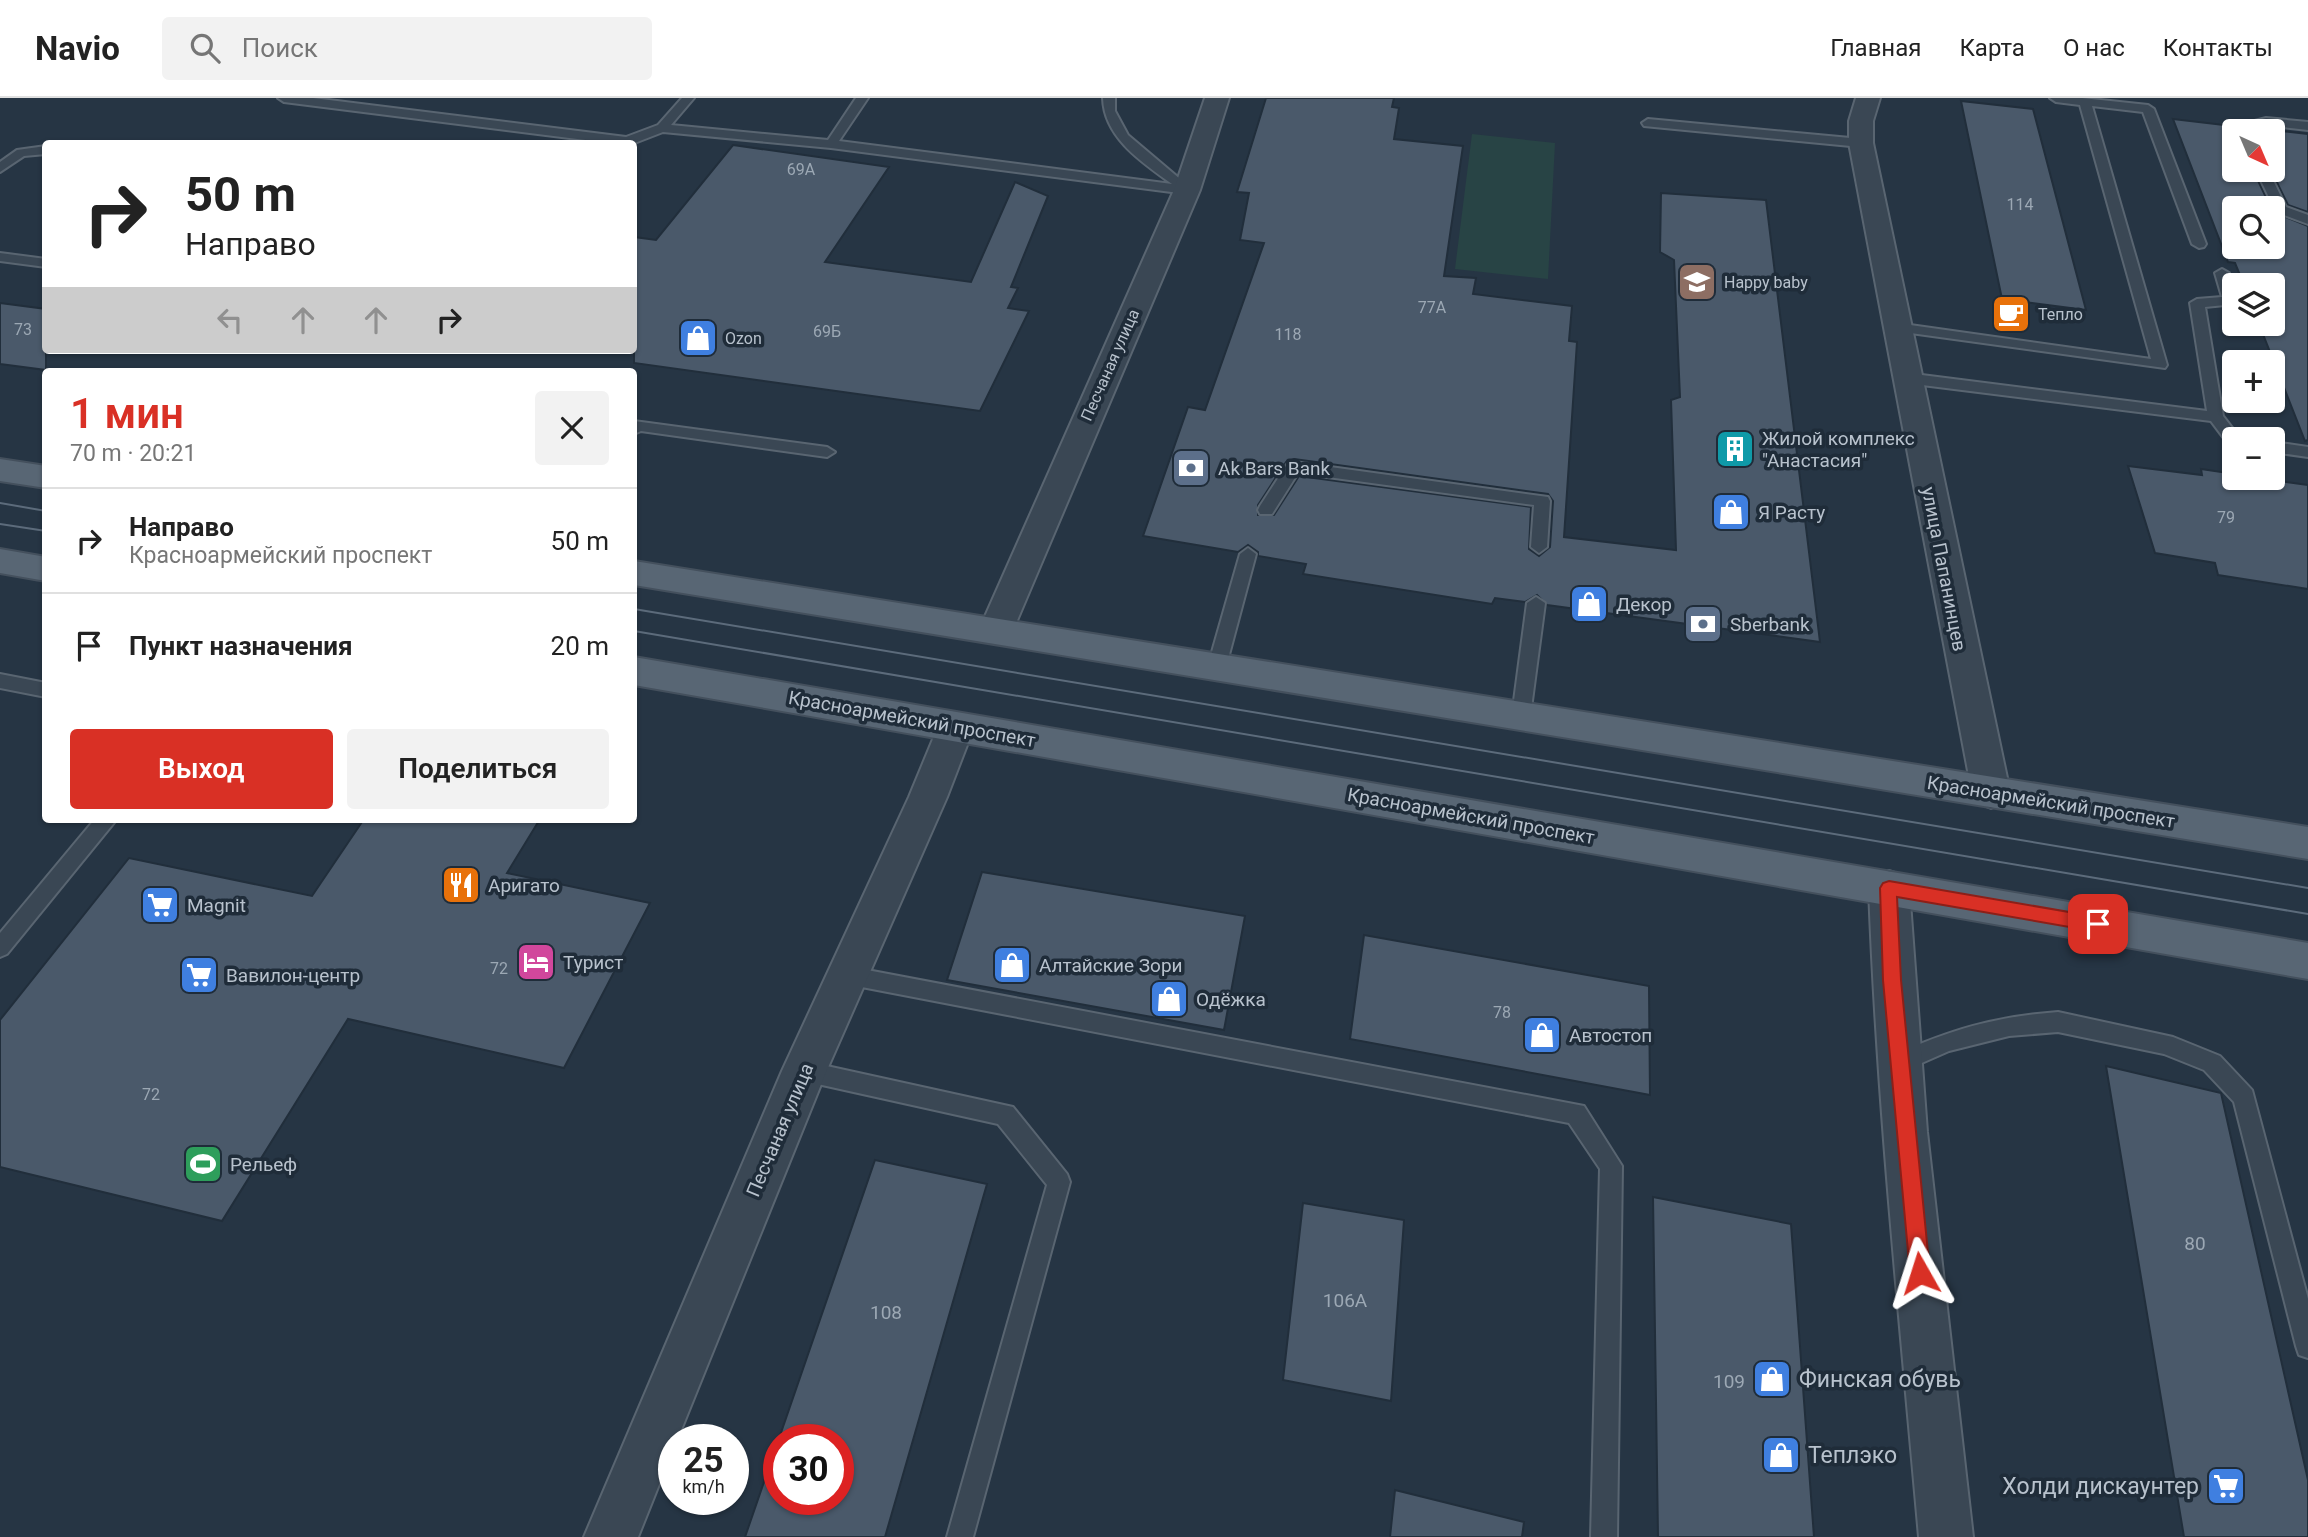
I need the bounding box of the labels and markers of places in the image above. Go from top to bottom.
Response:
school or university icon: Happy baby [1676,261,1718,303]
place label: Happy baby [1724,273,1808,292]
cafe icon: Тепло [1990,293,2032,335]
place label: Тепло [2038,305,2083,324]
shop icon: Ozon [677,317,719,359]
place label: Ozon [725,329,762,348]
place label: Жилой комплекс "Анастасия" [1762,427,1915,472]
building icon: Жилой комплекс "Анастасия" [1714,428,1756,470]
bank icon: Ak Bars Bank [1170,447,1212,489]
place label: Ak Bars Bank [1218,457,1331,480]
shop icon: Я Расту [1710,491,1752,533]
place label: Я Расту [1758,501,1825,524]
shop icon: Декор [1568,583,1610,625]
place label: Декор [1616,593,1672,616]
bank icon: Sberbank [1682,603,1724,645]
place label: Sberbank [1730,613,1810,636]
restaurant icon: Аригато [440,864,482,906]
place label: Аригато [488,874,560,897]
supermarket icon: Magnit [139,884,181,926]
place label: Magnit [187,894,246,917]
pin [2068,894,2128,954]
hotel icon: Турист [515,941,557,983]
shop icon: Алтайские Зори [991,944,1033,986]
place label: Турист [563,951,623,974]
supermarket icon: Вавилон-центр [178,954,220,996]
place label: Алтайские Зори [1039,954,1183,977]
place label: Вавилон-центр [226,964,360,987]
shop icon: Одёжка [1148,978,1190,1020]
place label: Одёжка [1196,988,1266,1011]
shop icon: Автостоп [1521,1014,1563,1056]
place label: Автостоп [1569,1024,1652,1047]
sports icon: Рельеф [182,1143,224,1185]
place label: Рельеф [230,1153,297,1176]
shop icon: Финская обувь [1751,1358,1793,1400]
place label: Финская обувь [1799,1366,1961,1393]
shop icon: Теплэко [1760,1434,1802,1476]
place label: Теплэко [1808,1442,1897,1469]
supermarket icon: Холди дискаунтер [2205,1465,2247,1507]
place label: Холди дискаунтер [2002,1473,2199,1500]

